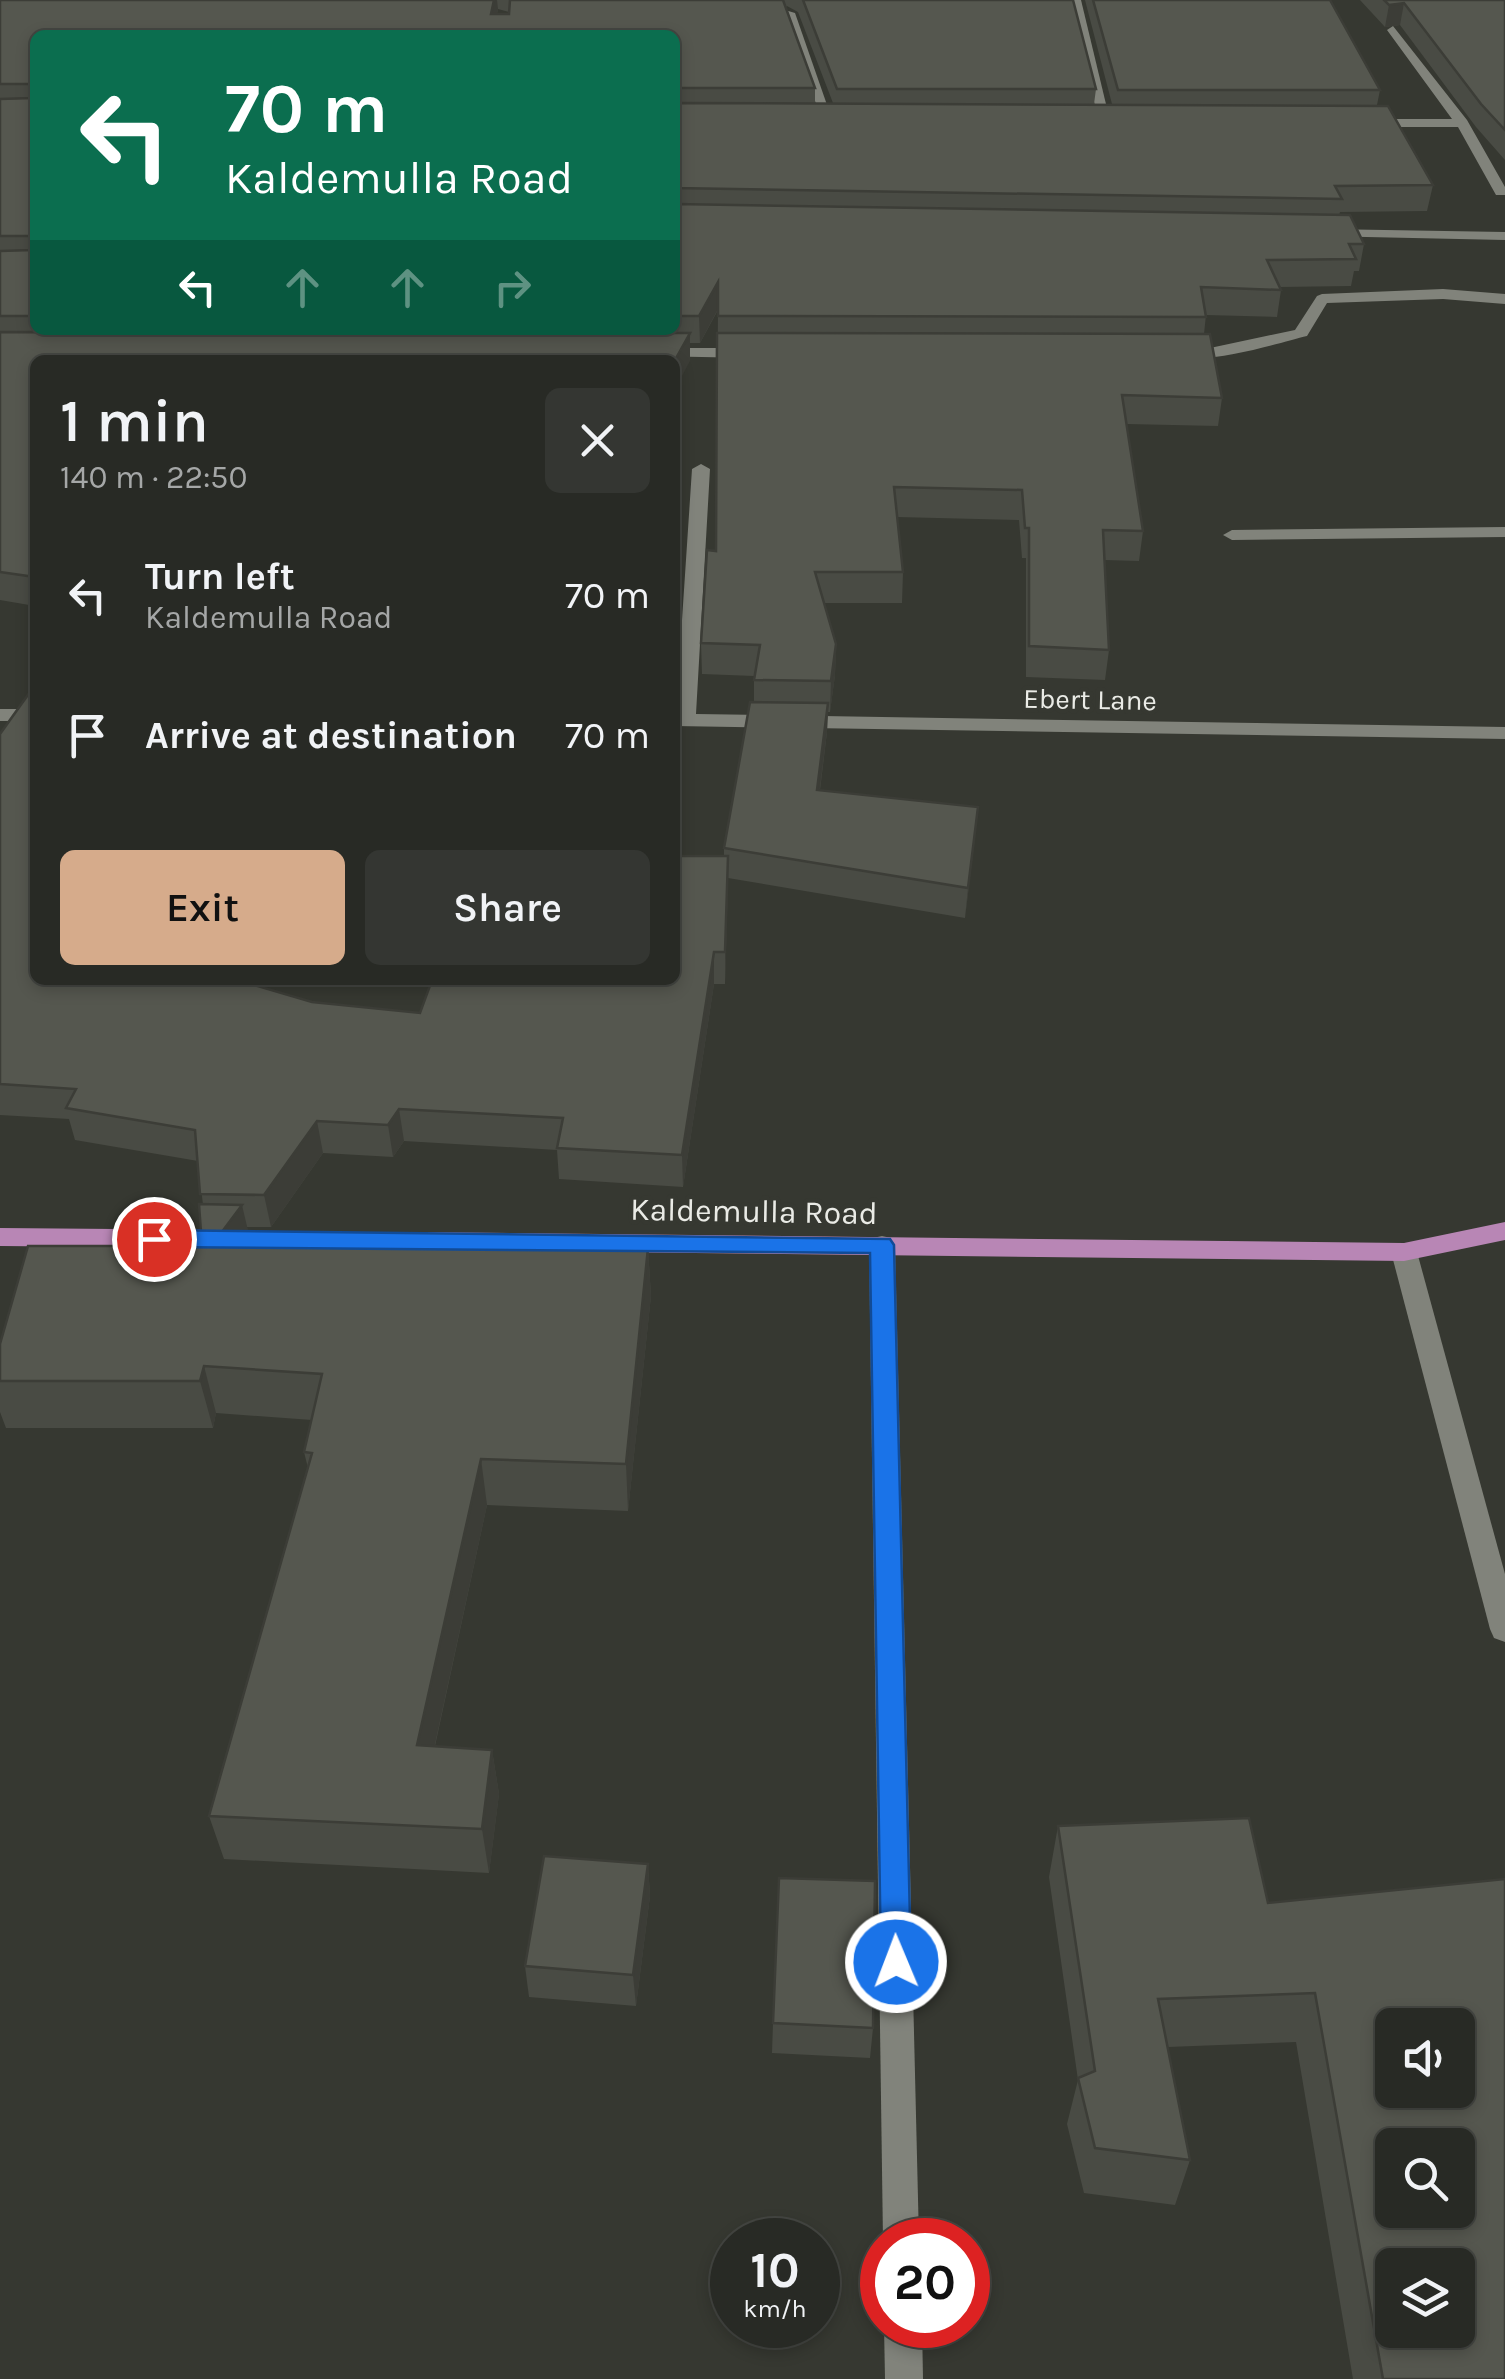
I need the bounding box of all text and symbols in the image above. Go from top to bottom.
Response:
text: 70 m [225,68,388,150]
icon: left [60,70,190,200]
text: Kaldemulla Road [225,152,573,204]
icon: left [170,260,225,315]
icon: ahead [275,260,330,315]
icon: ahead [380,260,435,315]
icon: right [485,260,540,315]
text: 1 min [60,386,209,456]
button: close [545,388,650,493]
text: 140 m · 22:50 [60,459,247,496]
text: Turn left [145,554,295,599]
icon: left [60,568,115,623]
text: 70 m [565,573,650,618]
text: Kaldemulla Road [145,599,393,636]
street label: Ebert Lane [1023,682,1157,717]
icon: arrive [60,708,115,763]
text: Arrive at destination [145,713,517,758]
text: 70 m [565,713,650,758]
button: Exit [60,850,345,965]
button: Share [365,850,650,965]
street label: Kaldemulla Road [630,1191,878,1232]
pin [112,1197,197,1282]
icon: arrive [127,1212,182,1267]
position arrow [844,1910,948,2014]
map controls [1375,2008,1475,2348]
button: sound [1375,2008,1475,2108]
button: search [1375,2128,1475,2228]
speed limit sign: 20 [860,2218,990,2348]
text: 10 [750,2241,800,2300]
button: layers [1375,2248,1475,2348]
text: km/h [743,2294,807,2323]

